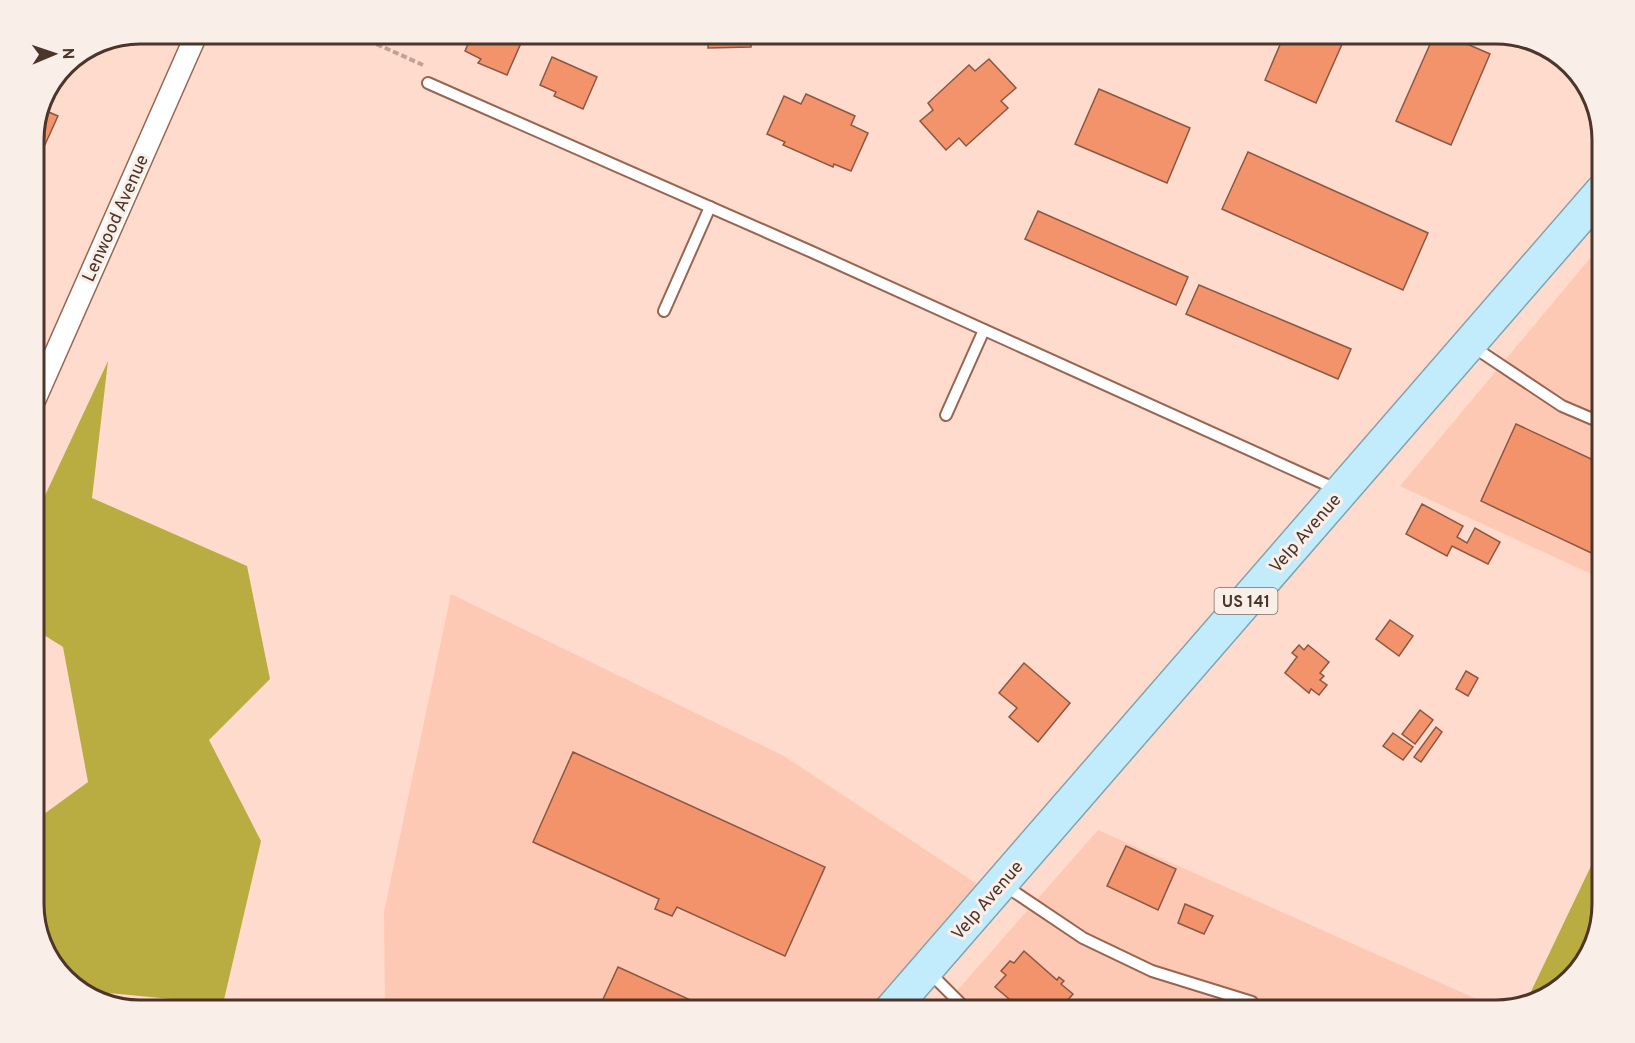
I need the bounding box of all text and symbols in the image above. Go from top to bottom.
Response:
north arrow [24,24,84,84]
text: N [57,47,77,60]
street label: Lenwood Avenue [78,151,155,286]
street label: Velp Avenue [1265,489,1347,579]
road number: US 141 [1214,588,1278,614]
street label: Velp Avenue [947,856,1029,946]

